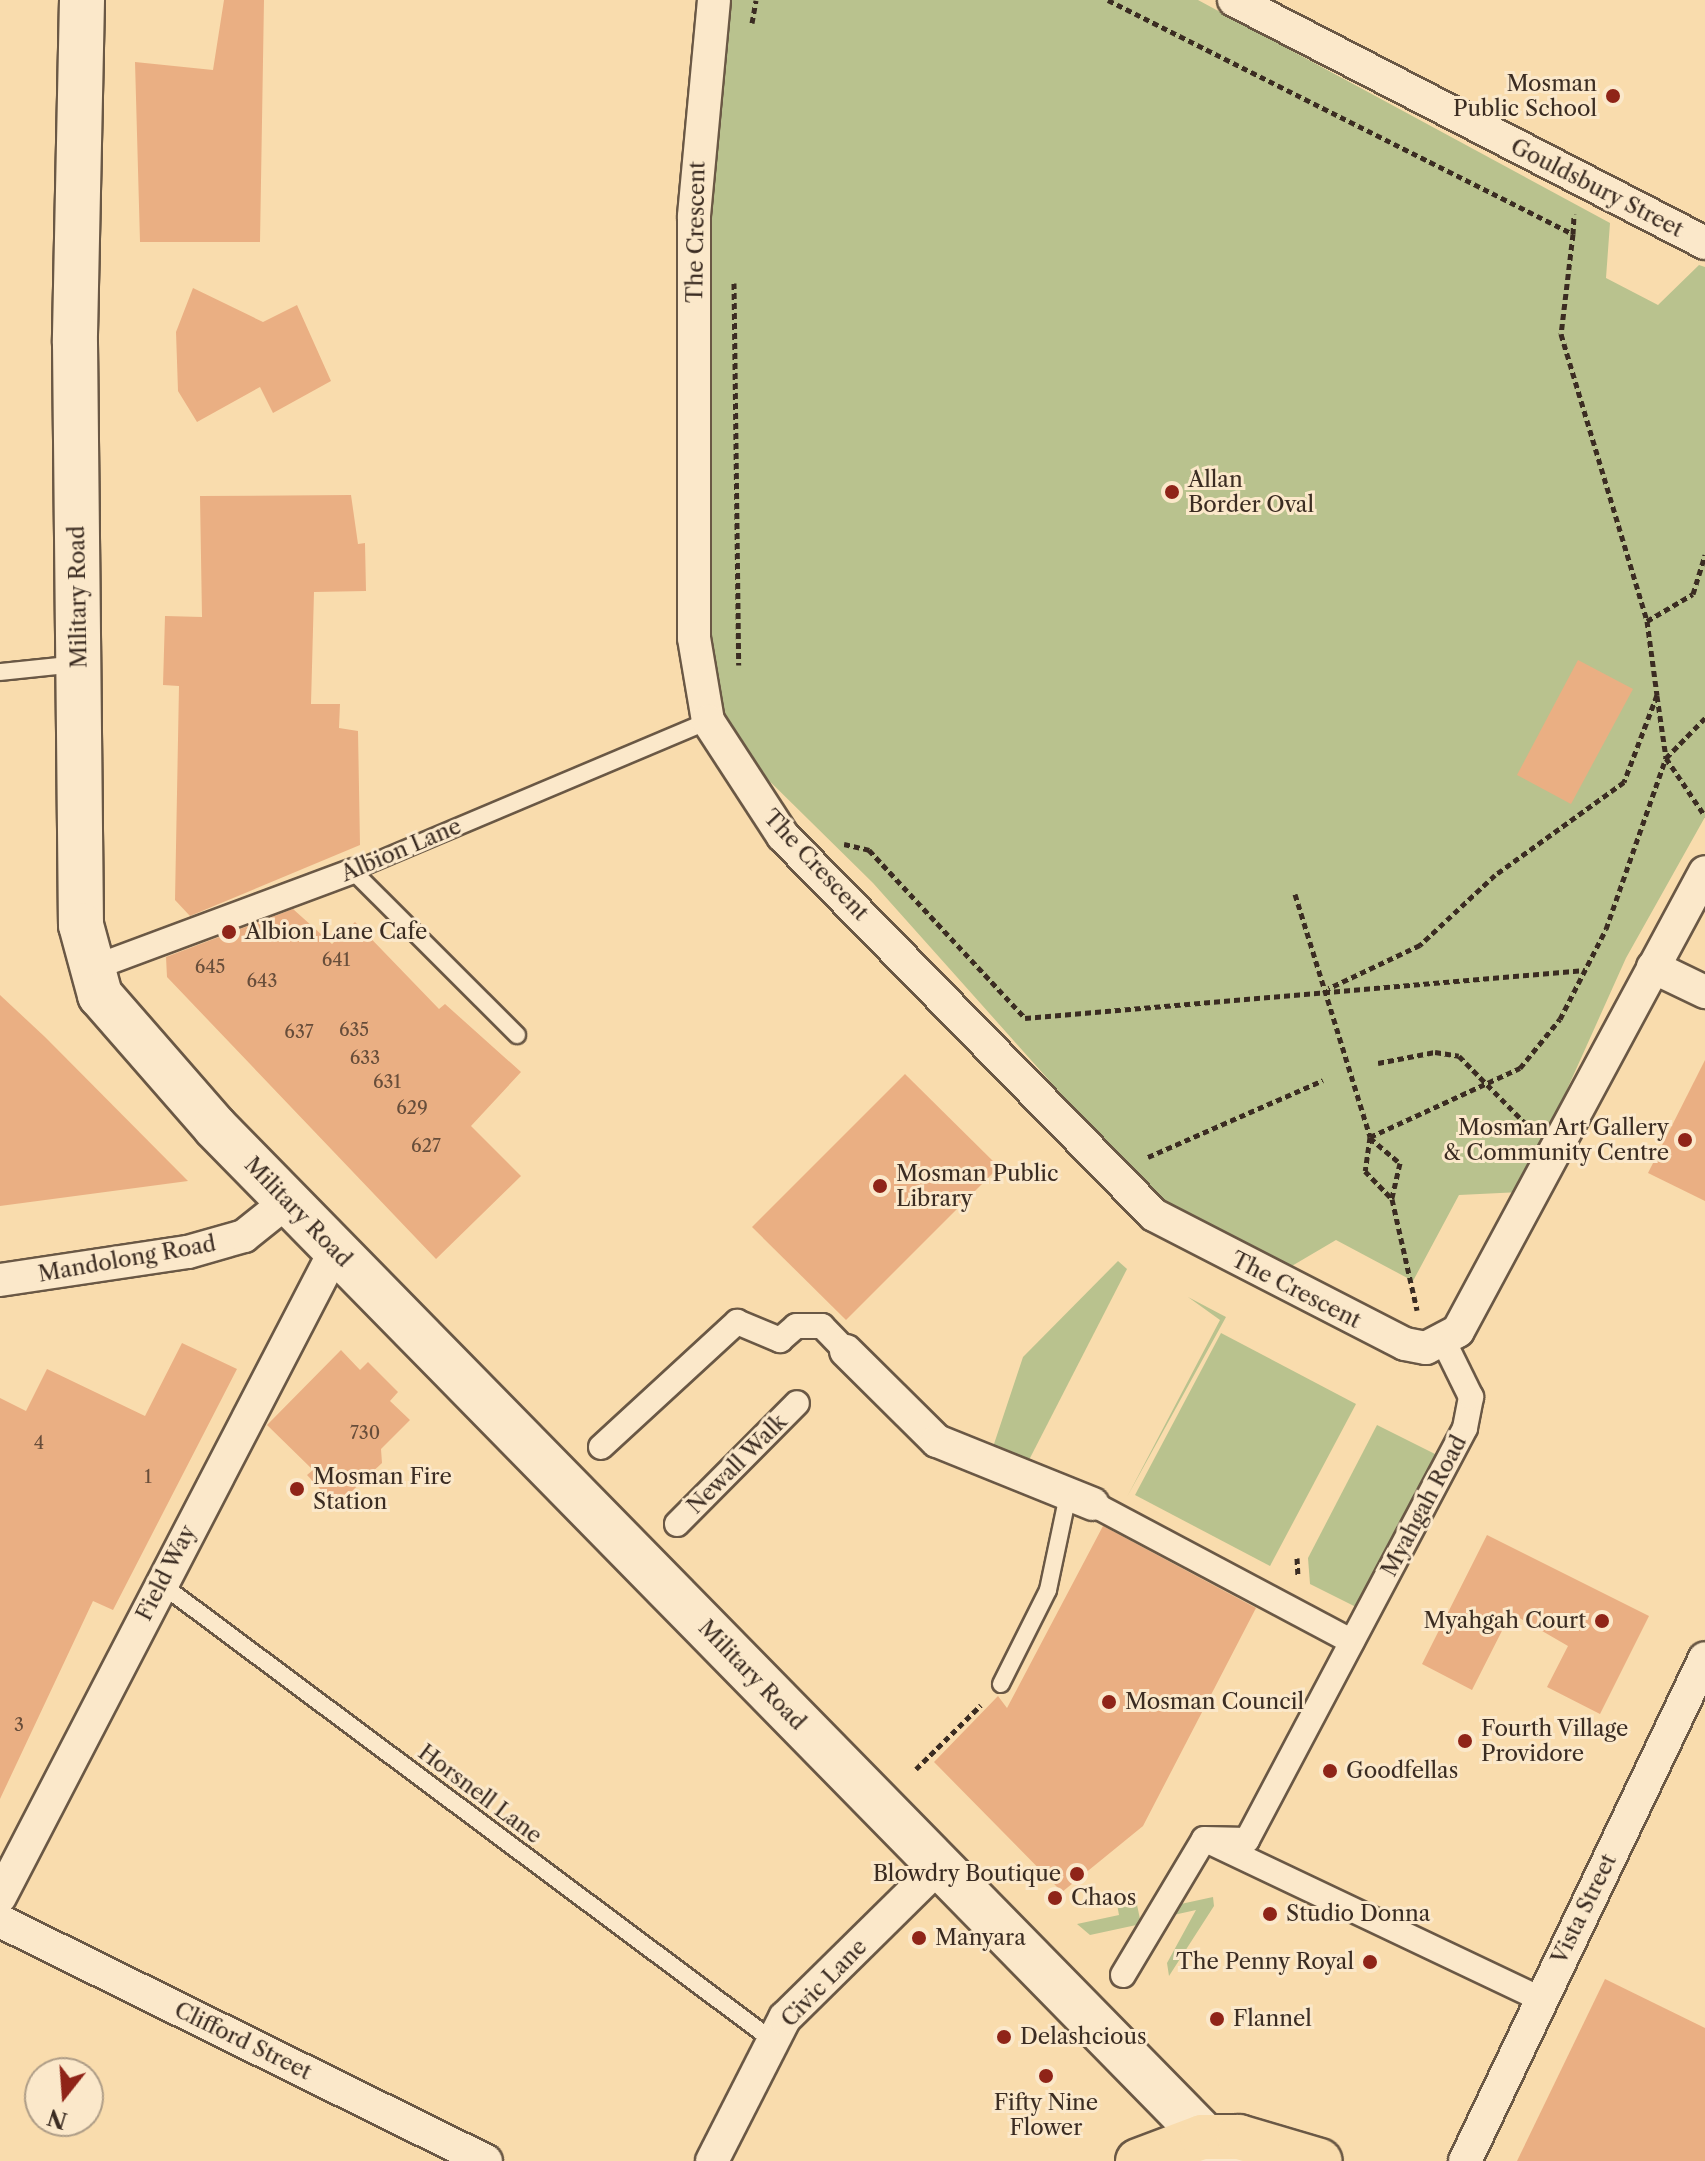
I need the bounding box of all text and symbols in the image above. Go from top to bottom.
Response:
place label: Mosman Public School [1453,70,1597,122]
marker: Mosman Public School [1604,87,1622,105]
street label: Gouldsbury Street [1506,133,1688,243]
street label: The Crescent [682,161,710,303]
place label: Allan Border Oval [1188,466,1314,518]
marker: Allan Border Oval [1163,483,1181,501]
street label: Military Road [64,525,92,669]
street label: The Crescent [758,804,874,926]
street label: Albion Lane [337,813,465,887]
place label: Albion Lane Cafe [245,919,427,945]
marker: Albion Lane Cafe [220,923,238,941]
house number: 641 [322,949,350,971]
house number: 645 [195,956,225,978]
house number: 643 [247,970,277,992]
house number: 635 [339,1019,369,1041]
house number: 637 [284,1021,314,1043]
house number: 633 [350,1047,380,1069]
house number: 631 [373,1071,401,1093]
house number: 629 [396,1097,428,1119]
place label: Mosman Art Gallery & Community Centre [1442,1114,1669,1166]
marker: Mosman Art Gallery & Community Centre [1676,1131,1694,1149]
house number: 627 [411,1135,441,1157]
street label: Military Road [239,1151,357,1273]
place label: Mosman Public Library [896,1160,1059,1212]
marker: Mosman Public Library [871,1177,889,1195]
street label: Mandolong Road [36,1230,218,1288]
street label: The Crescent [1227,1246,1365,1334]
street label: Newall Walk [681,1408,793,1520]
house number: 730 [350,1422,380,1444]
street label: Myahgah Road [1376,1431,1472,1581]
house number: 4 [34,1432,44,1454]
place label: Mosman Fire Station [313,1463,452,1514]
house number: 1 [144,1466,152,1488]
marker: Mosman Fire Station [288,1480,306,1498]
street label: Field Way [131,1520,201,1626]
place label: Myahgah Court [1423,1608,1586,1634]
marker: Myahgah Court [1593,1612,1611,1630]
street label: Military Road [693,1614,811,1736]
place label: Mosman Council [1125,1689,1304,1715]
marker: Mosman Council [1100,1693,1118,1711]
house number: 3 [14,1714,24,1736]
place label: Fourth Village Providore [1481,1715,1629,1766]
marker: Fourth Village Providore [1456,1732,1474,1750]
street label: Horsnell Lane [413,1739,547,1849]
place label: Goodfellas [1346,1758,1458,1784]
marker: Goodfellas [1321,1762,1339,1780]
street label: Vista Street [1546,1849,1622,1969]
place label: Blowdry Boutique [872,1861,1061,1887]
marker: Blowdry Boutique [1068,1865,1086,1883]
place label: Chaos [1071,1885,1136,1911]
marker: Chaos [1046,1889,1064,1907]
place label: Studio Donna [1286,1901,1430,1927]
marker: Studio Donna [1261,1905,1279,1923]
place label: Manyara [935,1925,1026,1951]
marker: Manyara [910,1929,928,1947]
street label: Civic Lane [776,1934,872,2032]
place label: The Penny Royal [1176,1949,1354,1975]
marker: The Penny Royal [1361,1953,1379,1971]
street label: Clifford Street [170,1996,316,2086]
place label: Flannel [1233,2006,1312,2032]
marker: Flannel [1208,2010,1226,2028]
place label: Delashcious [1020,2024,1147,2050]
marker: Delashcious [995,2028,1013,2046]
north arrow [24,2057,104,2137]
marker: Fifty Nine Flower [1037,2067,1055,2085]
place label: Fifty Nine Flower [993,2089,1099,2140]
text: N [44,2103,71,2134]

